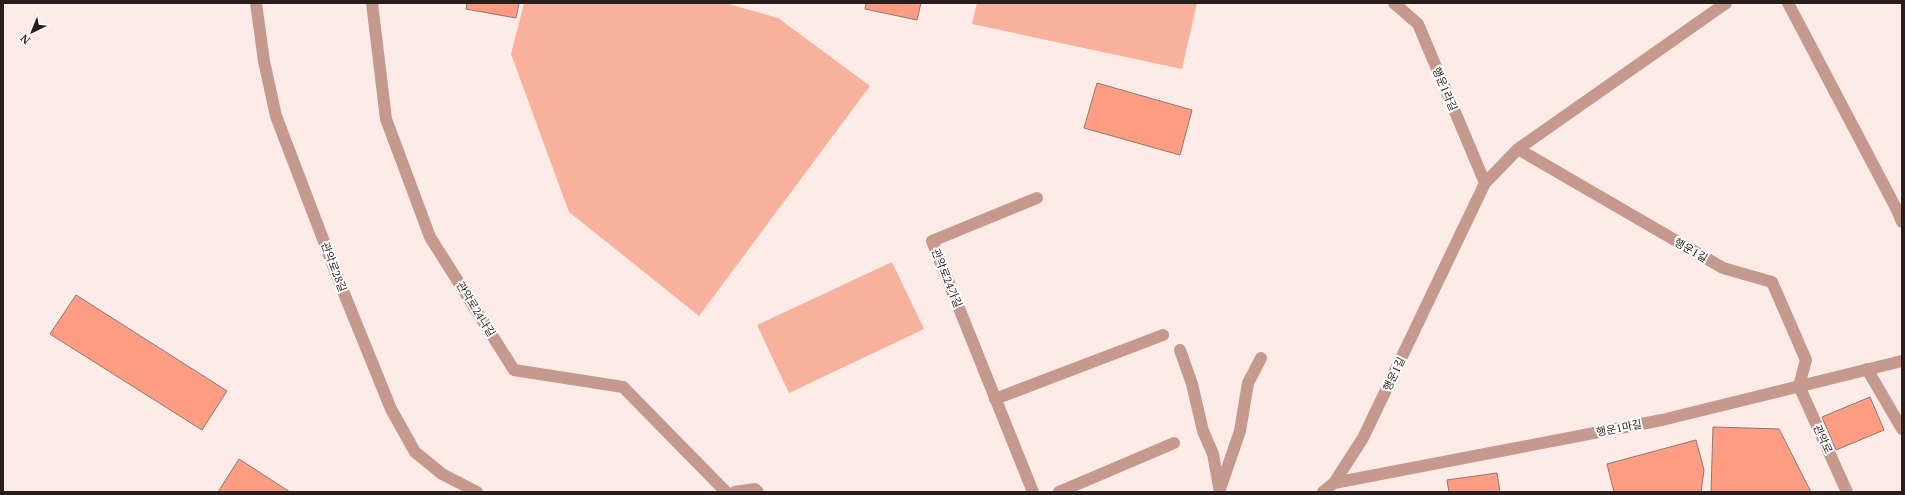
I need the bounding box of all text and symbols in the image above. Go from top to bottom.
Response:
north arrow [12,12,52,52]
text: N [17,31,33,47]
street label: 행운1라길 [1430,65,1460,113]
street label: 행운1길 [1672,235,1710,265]
street label: 관악로28길 [318,240,350,294]
street label: 관악로24가길 [929,246,965,310]
street label: 관악로24나길 [454,279,498,339]
street label: 행운1길 [1380,355,1408,393]
street label: 행운1마길 [1595,417,1643,439]
street label: 관악로 [1810,422,1836,456]

